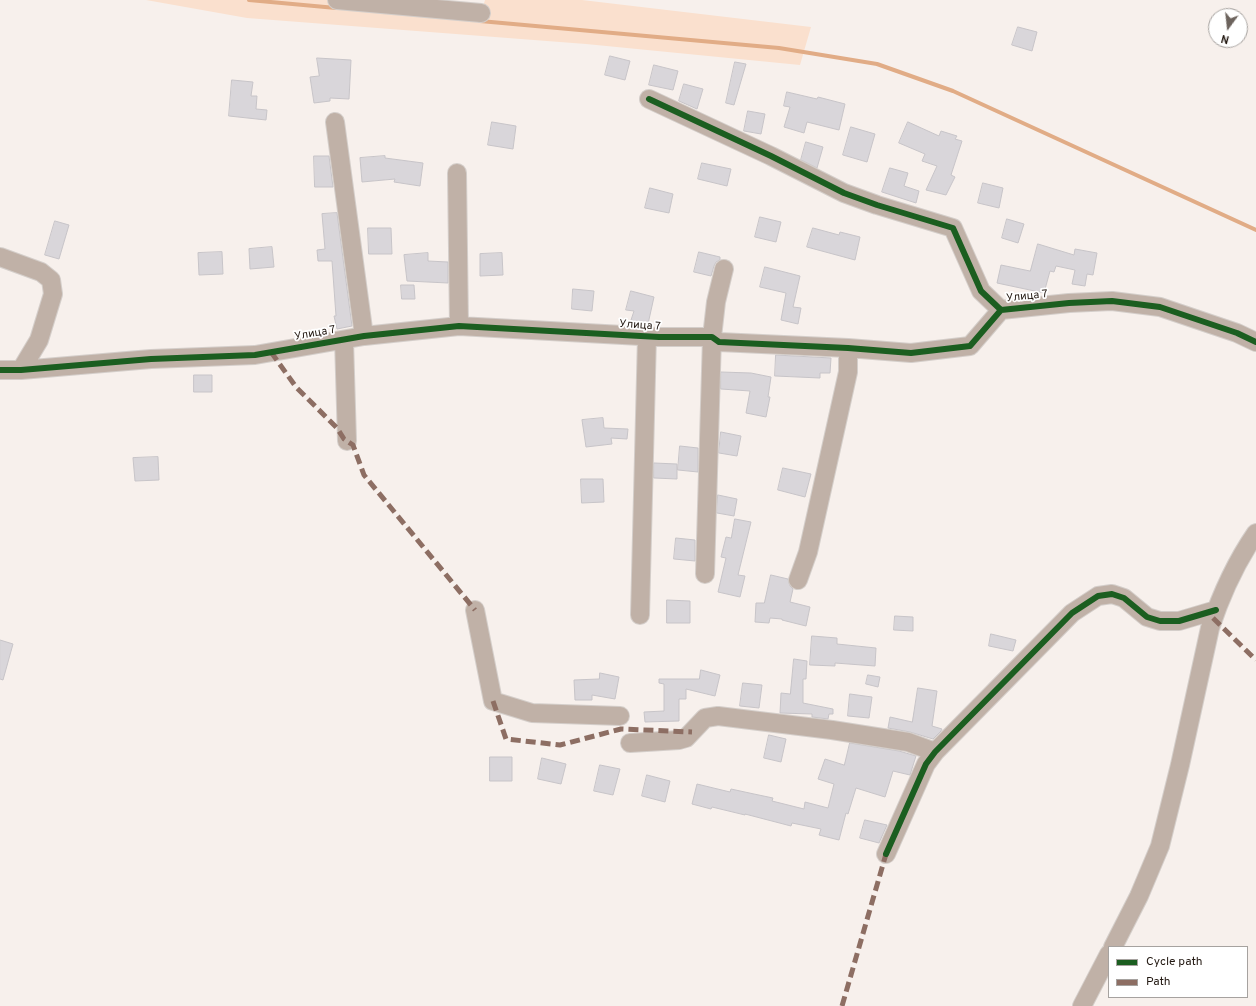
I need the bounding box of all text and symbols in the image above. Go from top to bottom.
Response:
north arrow [1208,8,1248,48]
text: N [1220,31,1231,46]
street label: Улица 7 [1006,288,1048,306]
street label: Улица 7 [619,318,661,334]
street label: Улица 7 [293,324,337,344]
legend [1108,946,1248,998]
text: Cycle path [1146,954,1203,970]
text: Path [1146,974,1171,990]

